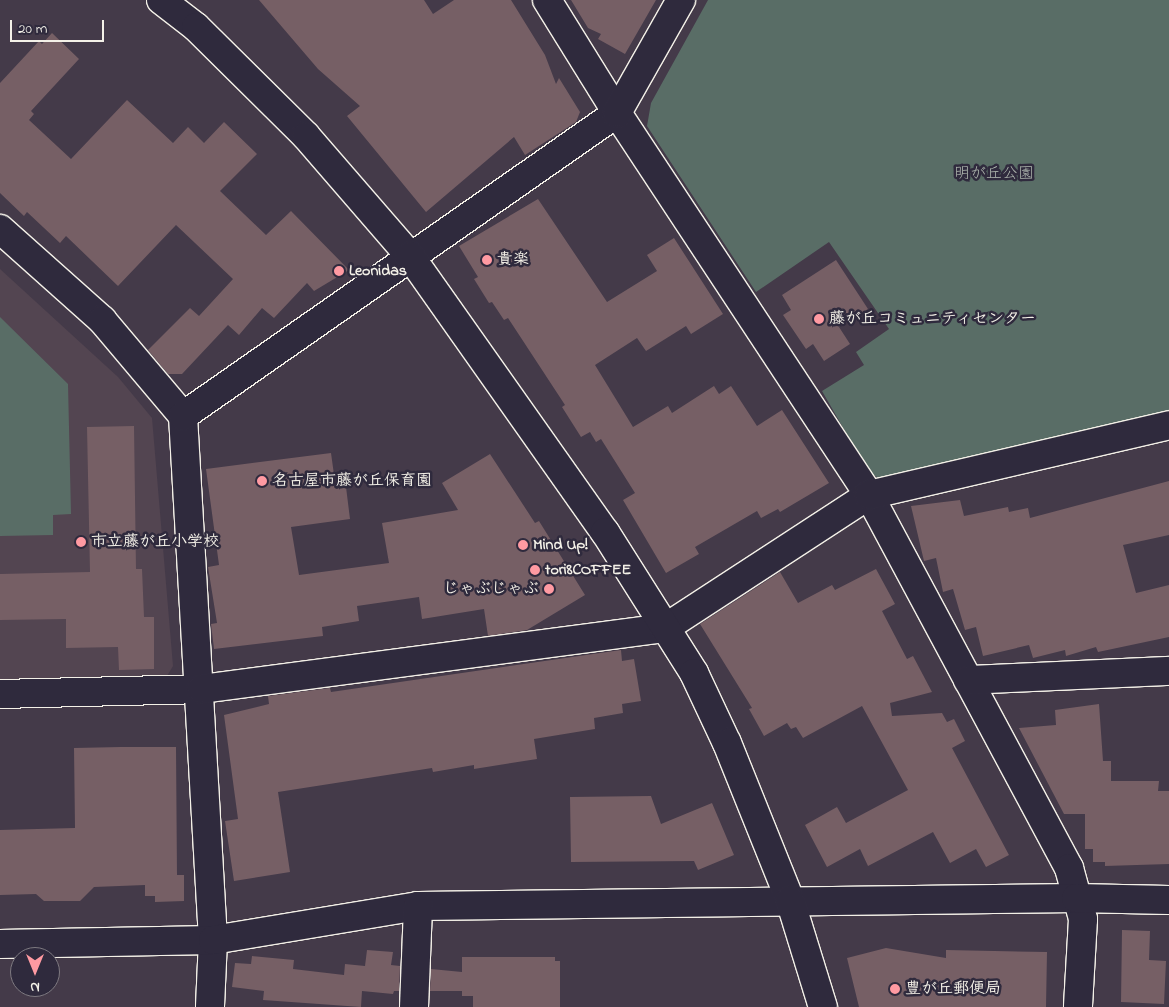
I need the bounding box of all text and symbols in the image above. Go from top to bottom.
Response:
scale bar [12,10,106,42]
text: 20 m [18,18,47,40]
park label: 明が丘公園 [954,164,1034,184]
place label: 貴楽 [497,250,529,270]
marker: 貴楽 [481,254,493,266]
place label: Leonidas [349,261,407,281]
marker: Leonidas [333,265,345,277]
place label: 藤が丘コミュニティセンター [829,309,1037,329]
marker: 藤が丘コミュニティセンター [813,313,825,325]
place label: 名古屋市藤が丘保育園 [272,471,432,491]
marker: 名古屋市藤が丘保育園 [256,475,268,487]
place label: 市立藤が丘小学校 [91,532,219,552]
place label: Mind Up! [533,535,588,555]
marker: 市立藤が丘小学校 [75,536,87,548]
marker: Mind Up! [517,539,529,551]
place label: tori8COFFEE [545,560,631,580]
marker: tori8COFFEE [529,564,541,576]
place label: じゃぶじゃぶ [443,579,539,599]
marker: じゃぶじゃぶ [543,583,555,595]
north arrow [10,947,60,997]
text: N [30,976,40,997]
place label: 豊が丘郵便局 [905,979,1001,999]
marker: 豊が丘郵便局 [889,983,901,995]

